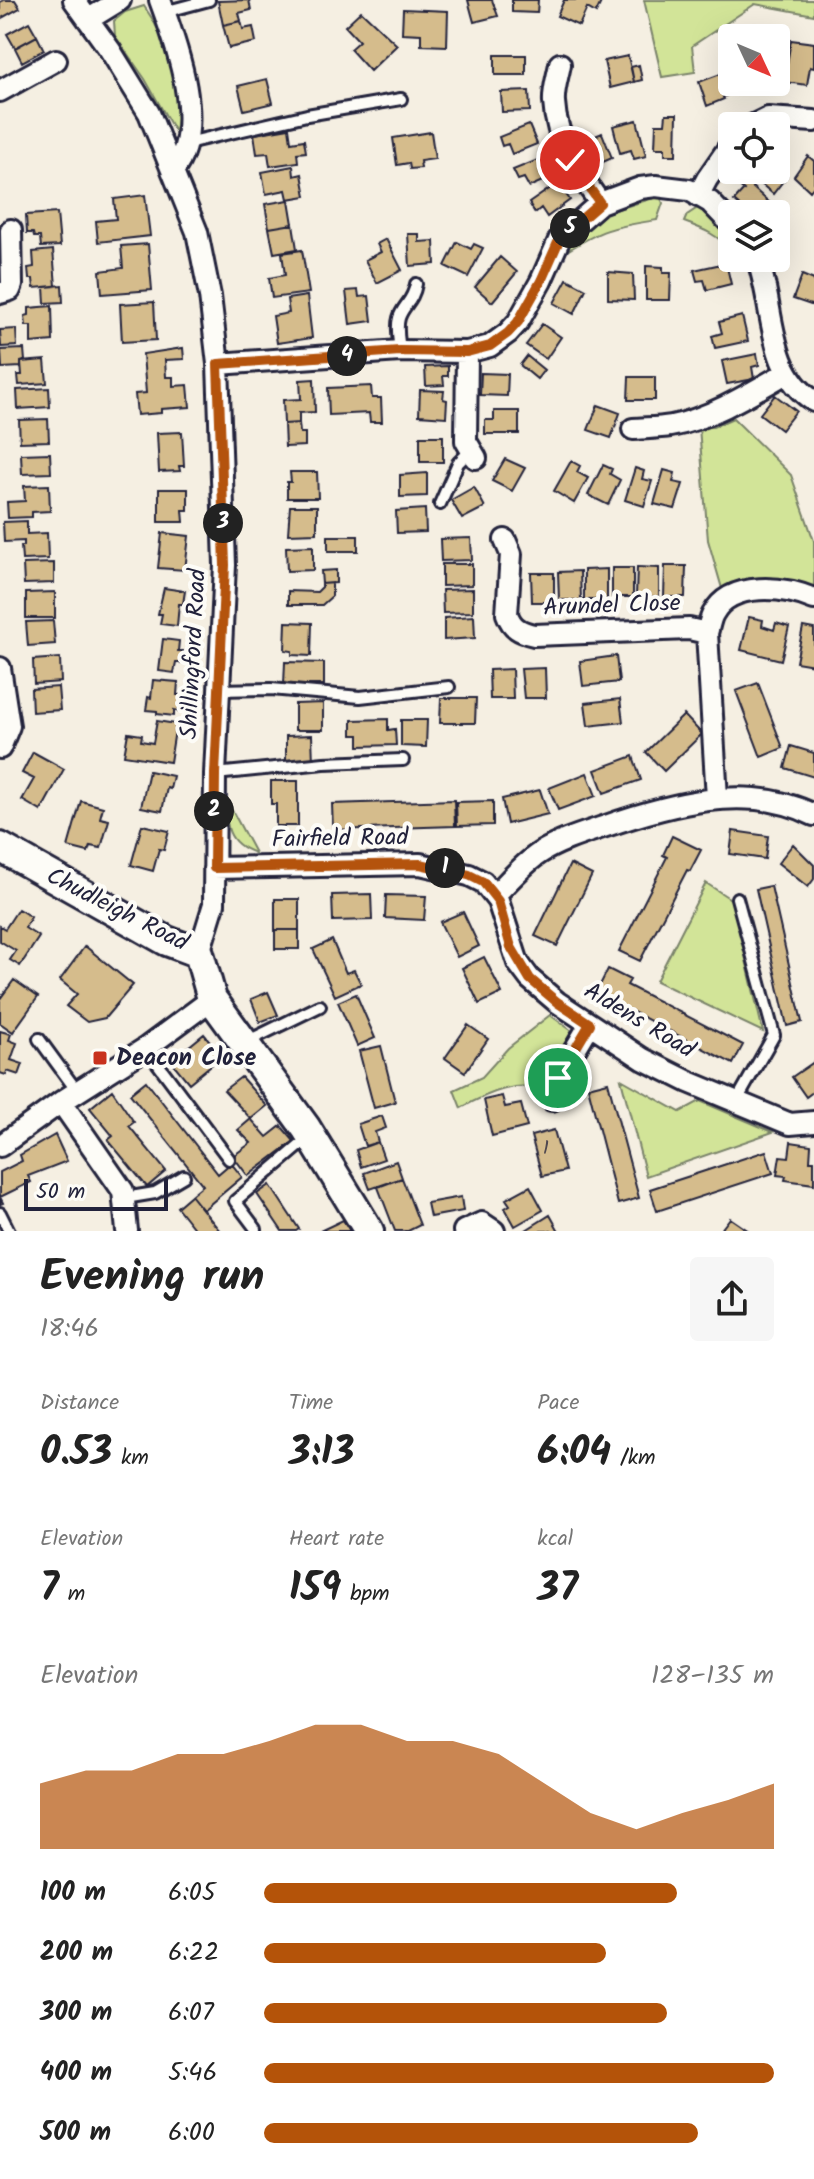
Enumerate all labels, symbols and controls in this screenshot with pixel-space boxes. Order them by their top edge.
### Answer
north arrow [718,24,790,96]
map controls [718,24,790,272]
button: locate [718,112,790,184]
pin [536,126,604,194]
icon: check [548,138,592,182]
button: layers [718,200,790,272]
pin: 5 [550,208,590,248]
text: 5 [564,210,576,245]
pin: 4 [327,336,367,376]
text: 4 [341,338,353,373]
pin: 3 [203,503,243,543]
text: 3 [217,505,229,540]
street label: Shillingford Road [170,567,218,740]
street label: Arundel Close [543,584,681,628]
pin: 2 [194,791,234,831]
text: 2 [208,793,220,828]
street label: Fairfield Road [271,818,410,860]
pin: 1 [425,848,465,888]
text: 1 [442,850,448,885]
street label: Chudleigh Road [39,857,196,963]
street label: Aldens Road [576,972,703,1070]
place label: Deacon Close [116,1039,256,1078]
pin [524,1044,592,1112]
marker: Deacon Close [91,1049,109,1067]
icon: arrive [536,1056,580,1100]
house number: 1 [543,1133,549,1165]
scale bar [24,1175,168,1211]
text: 50 m [36,1175,85,1210]
text: Evening run [40,1243,264,1313]
button: share [690,1257,774,1341]
text: 18:46 [40,1308,99,1350]
text: Distance [40,1386,119,1421]
text: Time [289,1386,333,1421]
text: Pace [537,1386,579,1421]
text: 0.53 [40,1421,112,1485]
text: 3:13 [289,1421,354,1485]
text: 6:04 [537,1421,611,1485]
text: km [112,1441,149,1476]
text: /km [611,1441,656,1476]
text: Elevation [40,1522,123,1557]
text: Heart rate [289,1522,384,1557]
text: kcal [537,1522,573,1557]
text: 7 [40,1557,59,1621]
text: 159 [289,1557,341,1621]
text: 37 [537,1557,578,1621]
text: m [59,1577,85,1612]
text: bpm [341,1577,390,1612]
text: Elevation [40,1655,138,1697]
text: 128–135 m [651,1655,774,1697]
text: 100 m [40,1872,106,1914]
text: 6:05 [168,1872,216,1914]
text: 200 m [40,1932,113,1974]
text: 6:22 [168,1932,219,1974]
text: 300 m [40,1992,112,2034]
text: 6:07 [168,1992,214,2034]
text: 400 m [40,2052,112,2094]
text: 5:46 [168,2052,217,2094]
text: 500 m [40,2112,111,2154]
text: 6:00 [168,2112,215,2154]

